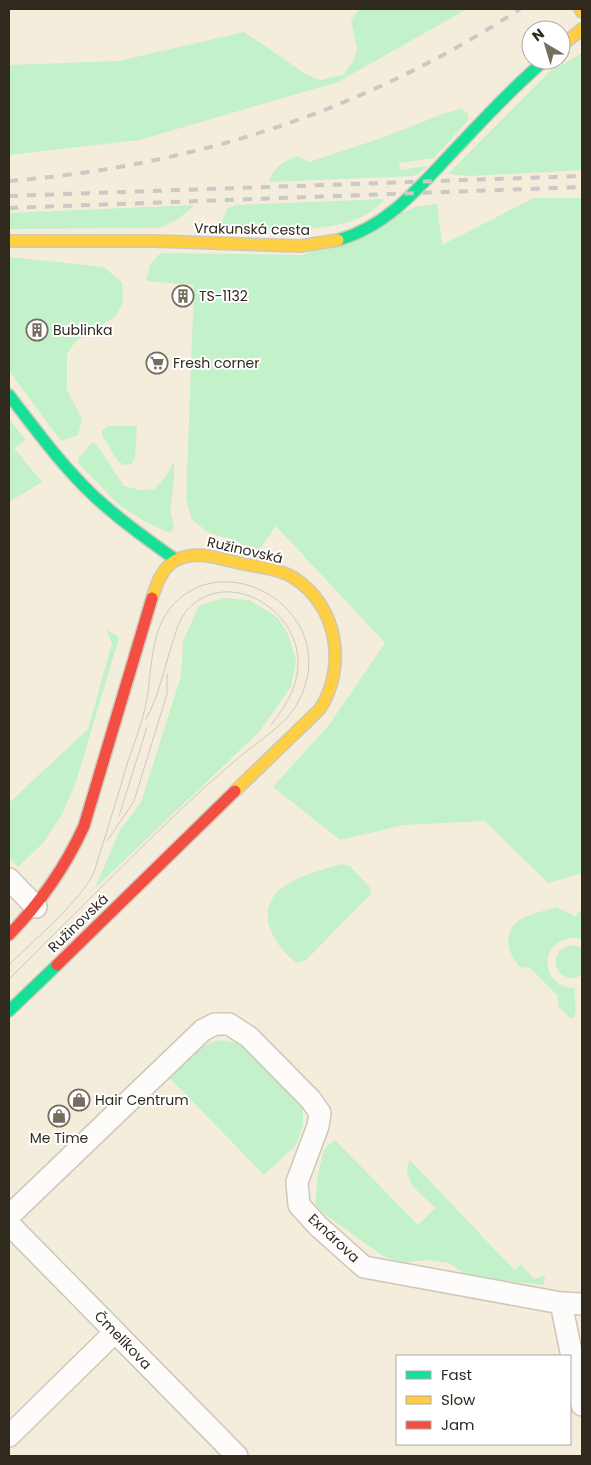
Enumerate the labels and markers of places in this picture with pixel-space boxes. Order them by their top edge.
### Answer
building icon: TS-1132 [171,284,195,308]
place label: TS-1132 [199,286,248,306]
building icon: Bublinka [25,318,49,342]
place label: Bublinka [53,320,113,340]
supermarket icon: Fresh corner [145,351,169,375]
place label: Fresh corner [173,353,260,373]
shop icon: Hair Centrum [67,1088,91,1112]
place label: Hair Centrum [95,1090,189,1110]
shop icon: Me Time [47,1104,71,1128]
place label: Me Time [30,1128,89,1148]

